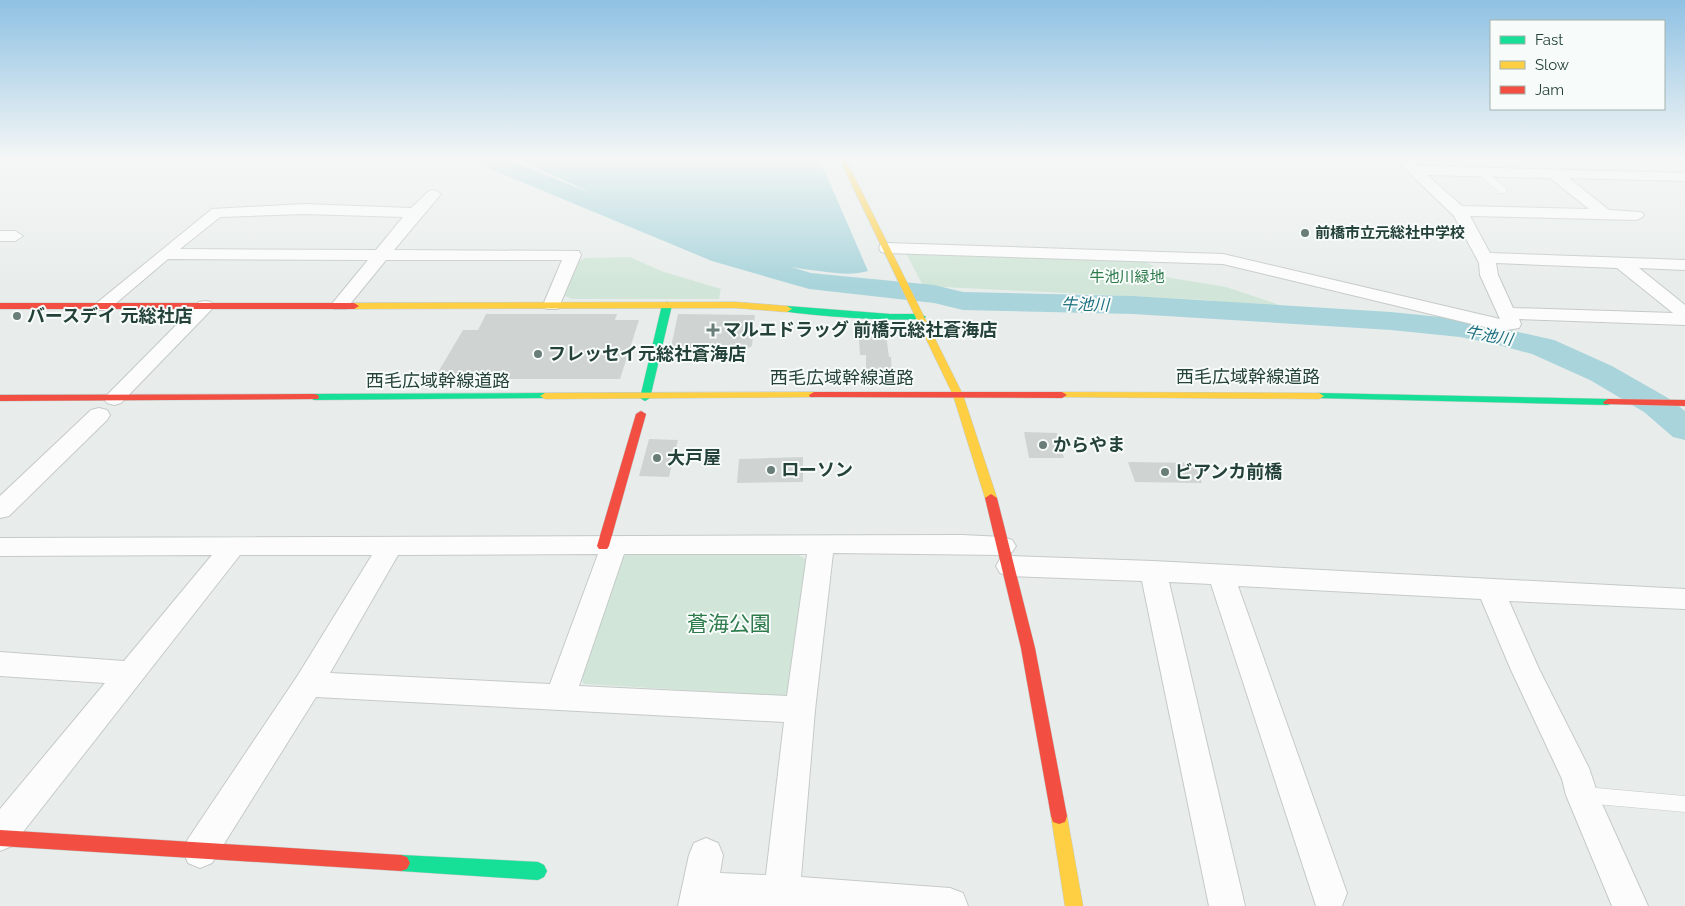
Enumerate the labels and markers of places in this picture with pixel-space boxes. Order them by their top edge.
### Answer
place label: 前橋市立元総社中学校 [1315,224,1465,242]
marker: 前橋市立元総社中学校 [1299,227,1311,239]
place label: バースデイ 元総社店 [27,305,192,326]
marker: バースデイ 元総社店 [11,310,23,322]
place label: マルエドラッグ 前橋元総社蒼海店 [723,319,997,340]
marker: マルエドラッグ 前橋元総社蒼海店 [707,324,719,336]
place label: フレッセイ元総社蒼海店 [548,343,746,364]
marker: フレッセイ元総社蒼海店 [532,348,544,360]
place label: からやま [1053,434,1125,455]
marker: からやま [1037,439,1049,451]
place label: 大戸屋 [667,447,721,468]
marker: 大戸屋 [651,452,663,464]
place label: ローソン [781,459,853,480]
place label: ビアンカ前橋 [1175,461,1282,482]
marker: ローソン [765,464,777,476]
marker: ビアンカ前橋 [1159,466,1171,478]

